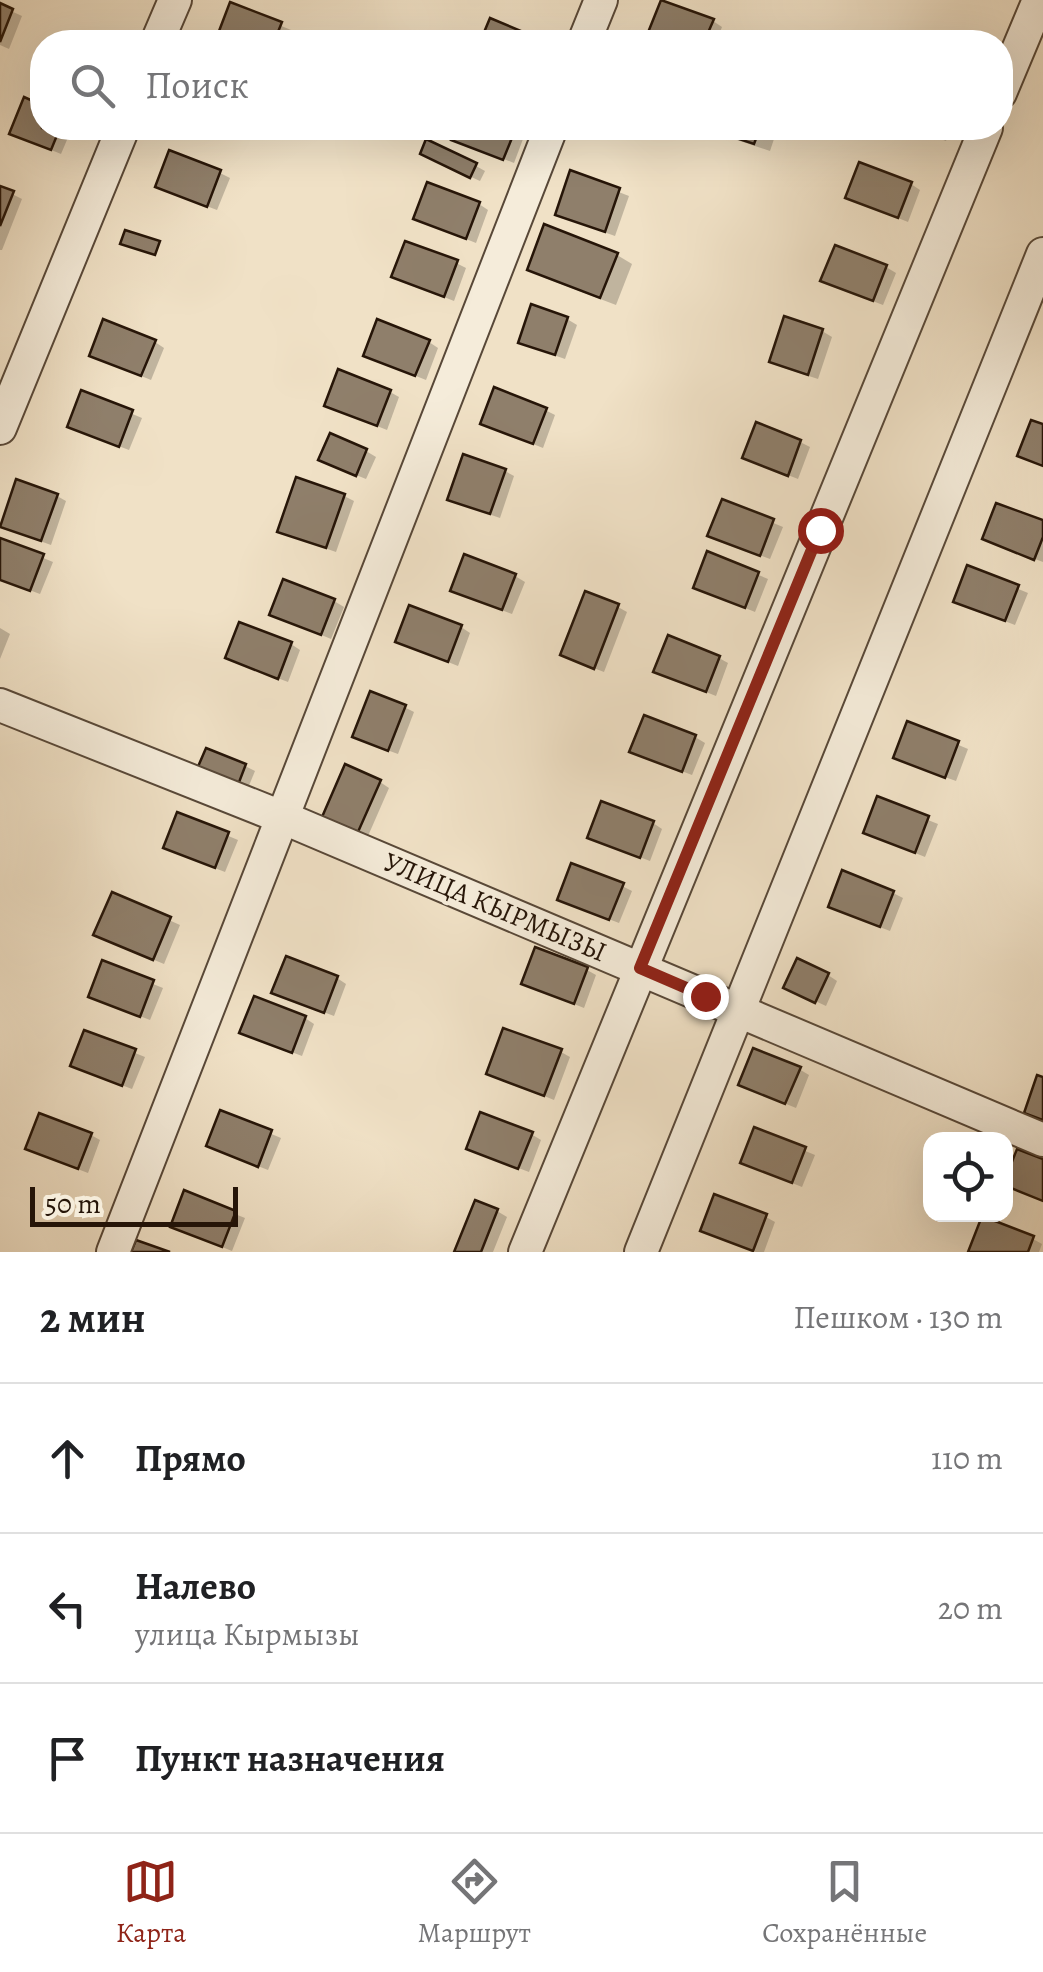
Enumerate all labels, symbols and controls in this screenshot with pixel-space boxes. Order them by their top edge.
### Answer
search box [30,30,1013,140]
icon: search [65,58,120,113]
text: Поиск [145,59,249,111]
route start [798,508,844,554]
street label: УЛИЦА КЫРМЫЗЫ [378,843,612,971]
route end [683,974,729,1020]
map controls [923,1132,1013,1222]
button: locate [923,1132,1013,1222]
scale bar [30,1182,238,1226]
text: 50 m [45,1185,101,1223]
text: 2 мин [40,1289,146,1346]
text: Пешком · 130 m [793,1295,1003,1339]
icon: ahead [40,1431,95,1486]
text: Прямо [135,1432,246,1484]
text: 110 m [931,1436,1003,1480]
text: Налево [135,1560,256,1612]
icon: left [40,1581,95,1636]
text: 20 m [938,1586,1003,1630]
text: улица Кырмызы [135,1612,359,1656]
icon: arrive [40,1731,95,1786]
text: Пункт назначения [135,1732,445,1784]
tab: Карта [116,1854,186,1952]
tab: Маршрут [418,1854,531,1952]
tab: Сохранённые [762,1854,927,1952]

